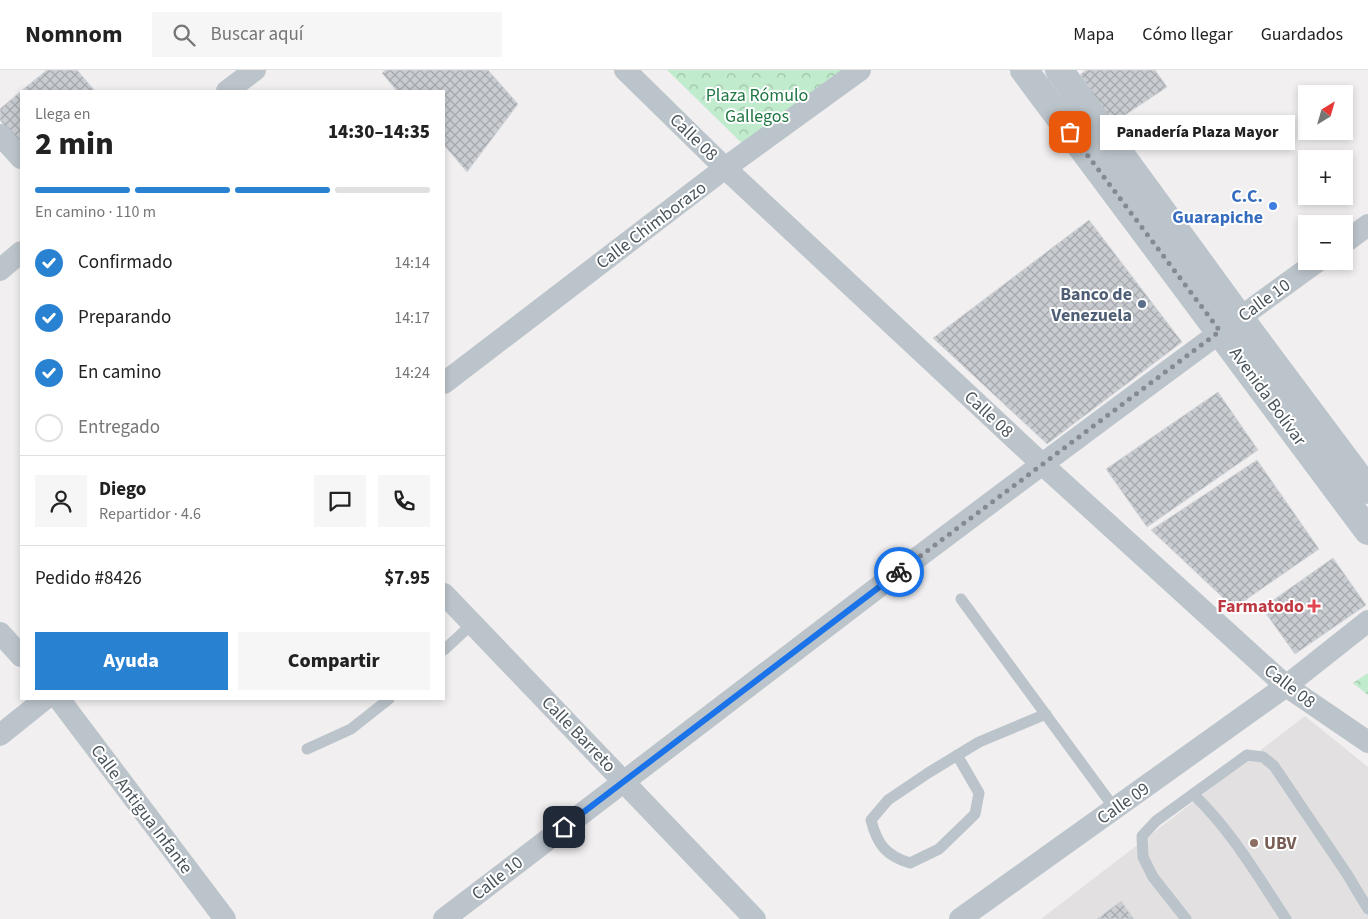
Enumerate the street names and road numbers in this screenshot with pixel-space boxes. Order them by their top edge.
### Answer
street label: Calle 08 [664,108,724,167]
street label: Calle Chimborazo [591,176,712,275]
street label: Calle 10 [1233,273,1296,328]
street label: Avenida Bolívar [1223,342,1312,451]
street label: Calle 08 [959,385,1019,444]
street label: Calle 08 [1259,658,1321,714]
street label: Calle Barreto [536,691,621,778]
street label: Calle Antigua Infante [85,740,199,879]
street label: Calle 09 [1092,776,1155,831]
street label: Calle 10 [466,850,528,906]

